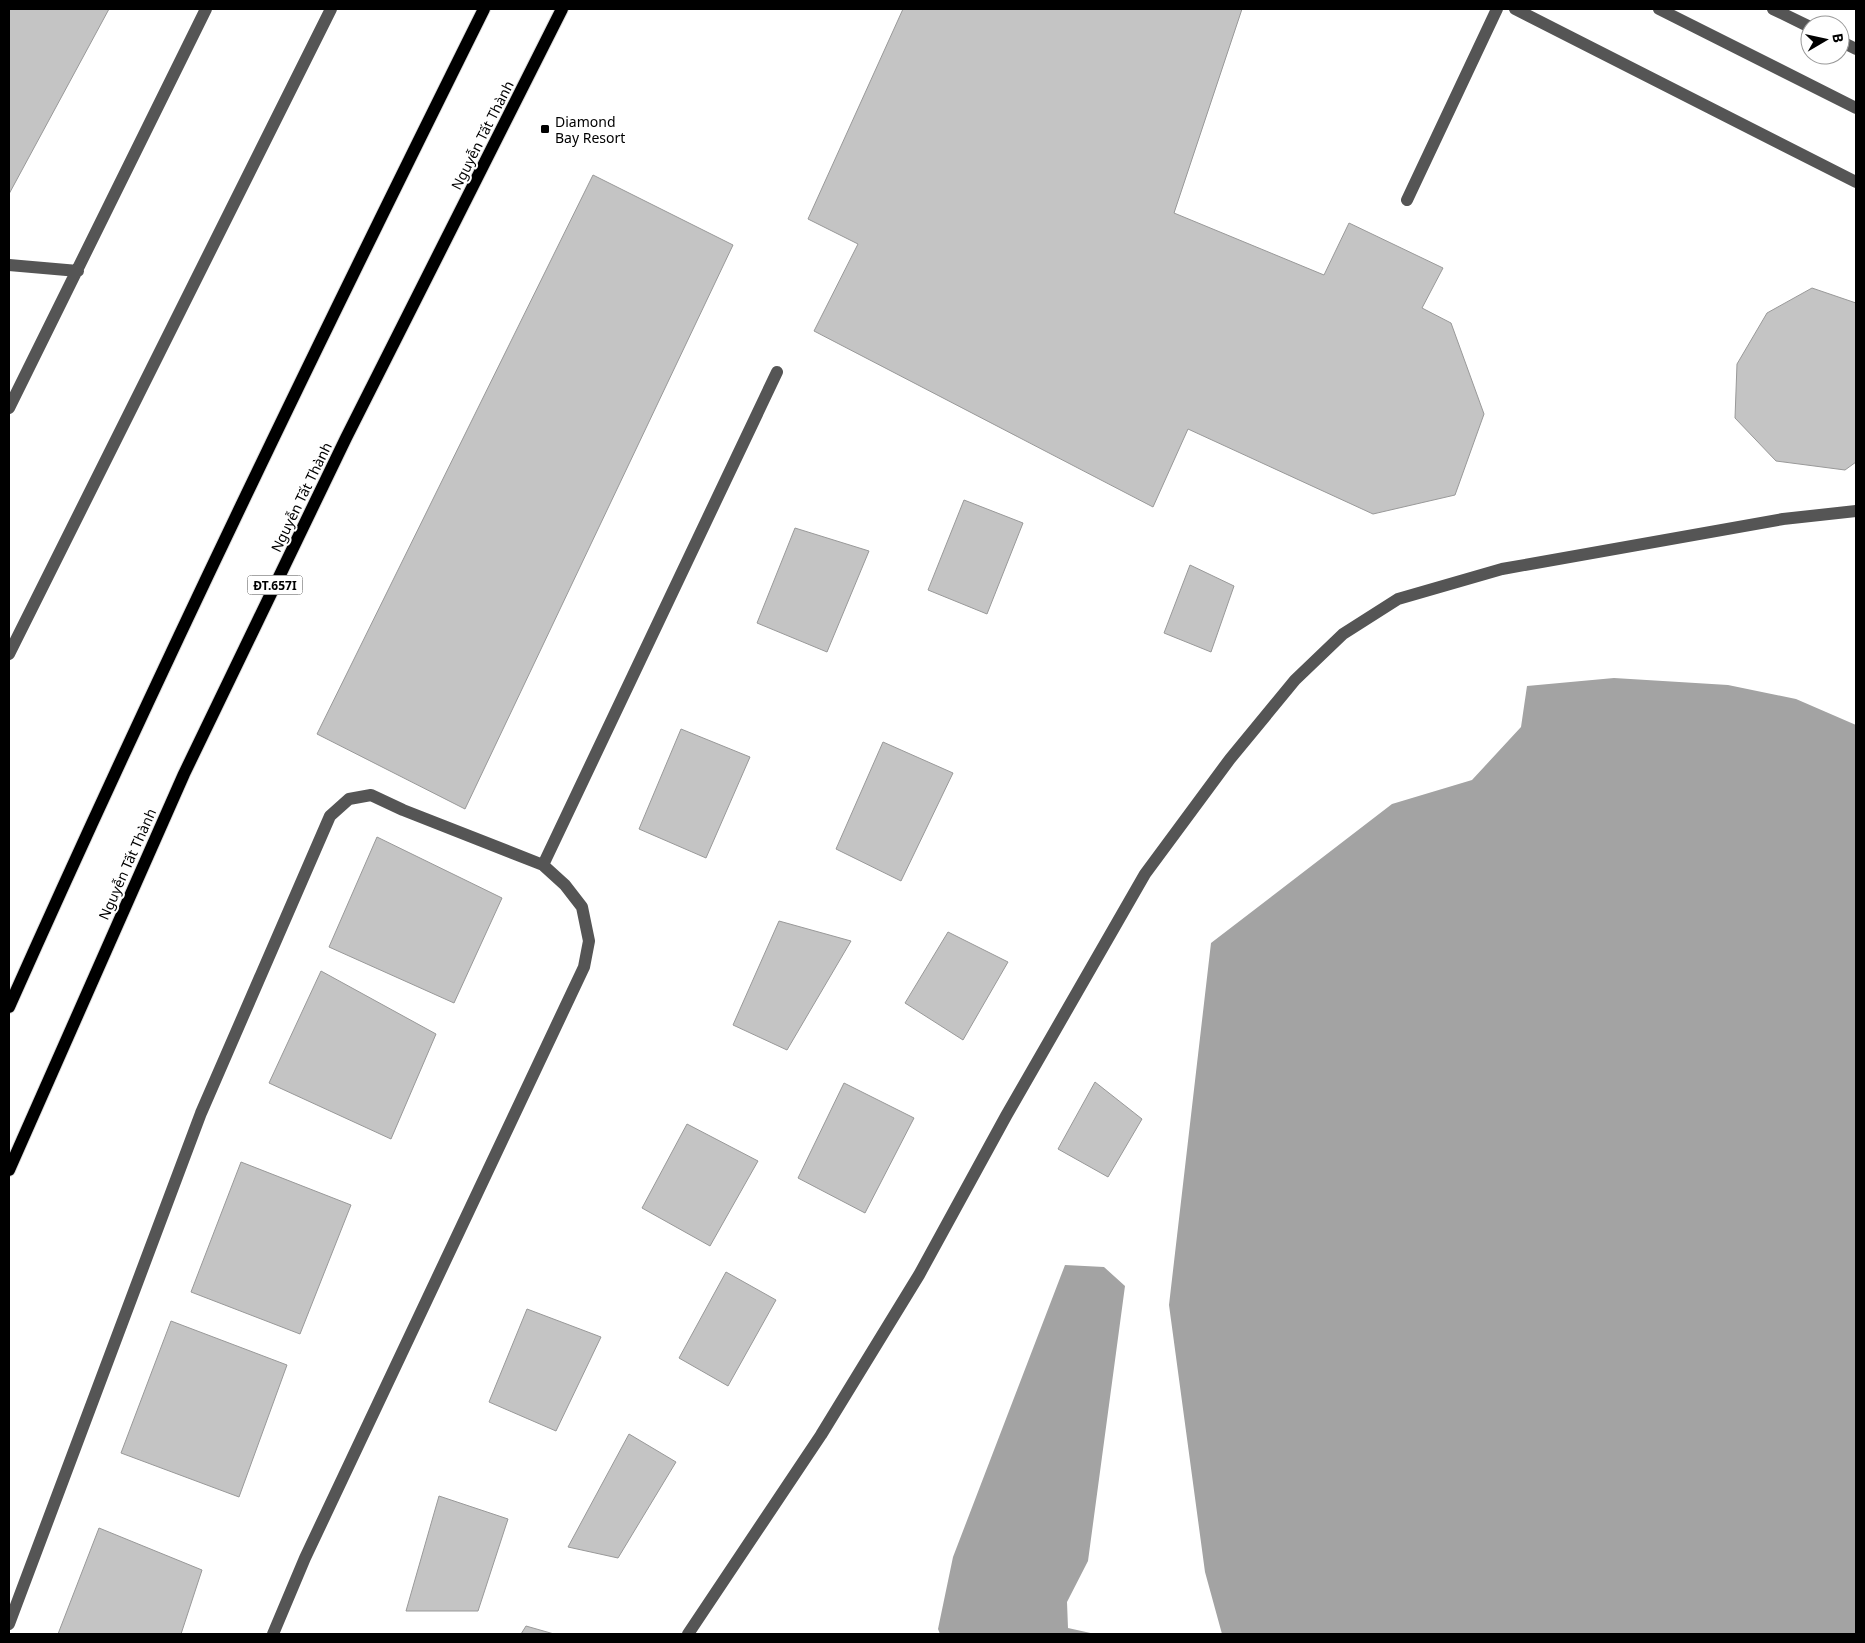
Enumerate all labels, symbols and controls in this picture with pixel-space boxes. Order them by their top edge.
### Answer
north arrow [1800,15,1850,65]
text: B [1828,32,1848,44]
street label: Nguyễn Tất Thành [446,77,518,193]
place label: Diamond Bay Resort [555,112,625,147]
marker: Diamond Bay Resort [539,123,551,135]
street label: Nguyễn Tất Thành [266,439,336,555]
road number: ĐT.657I [248,576,302,594]
street label: Nguyễn Tất Thành [94,805,160,923]

